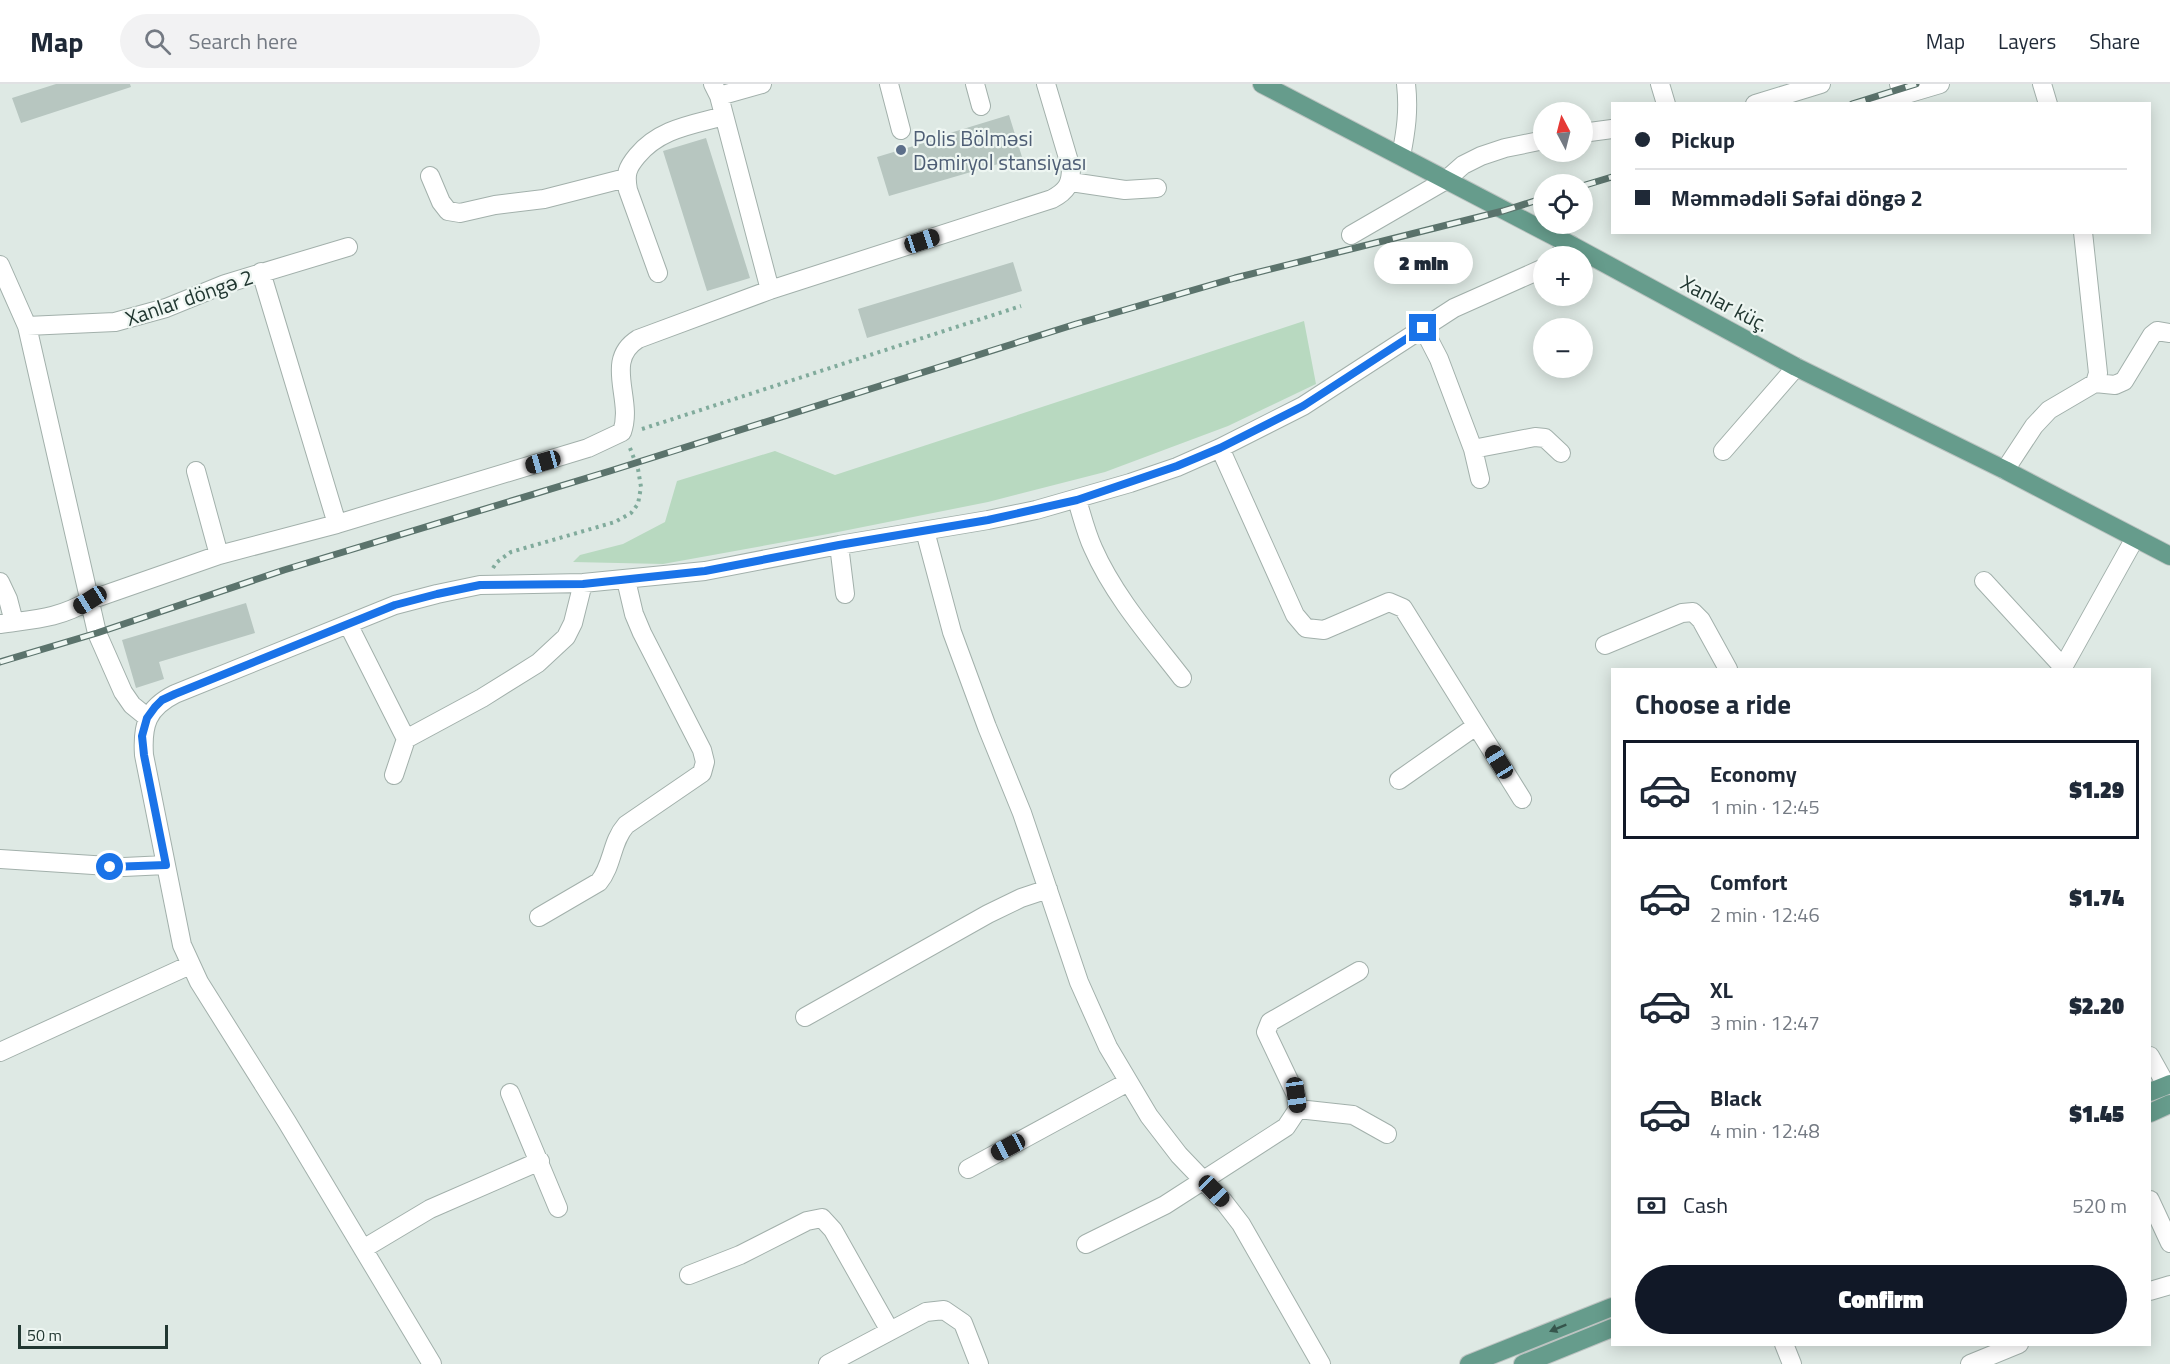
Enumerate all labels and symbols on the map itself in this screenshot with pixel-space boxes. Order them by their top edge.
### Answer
north arrow [1533,102,1593,162]
place label: Polis Bölməsi Dəmiryol stansiyası [913,122,1086,178]
marker: Polis Bölməsi Dəmiryol stansiyası [894,143,908,157]
car [902,227,942,255]
callout: 2 min [1374,241,1472,283]
street label: Xanlar döngə 2 [121,260,257,334]
street label: Xanlar küç. [1675,266,1775,340]
route end [1409,314,1436,341]
car [523,448,563,476]
car [70,583,110,617]
car [1482,742,1516,782]
route start [96,853,123,880]
car [1285,1076,1307,1114]
car [988,1131,1028,1163]
car [1195,1172,1233,1210]
scale bar [18,1322,168,1350]
one-way arrow [1549,1324,1567,1333]

